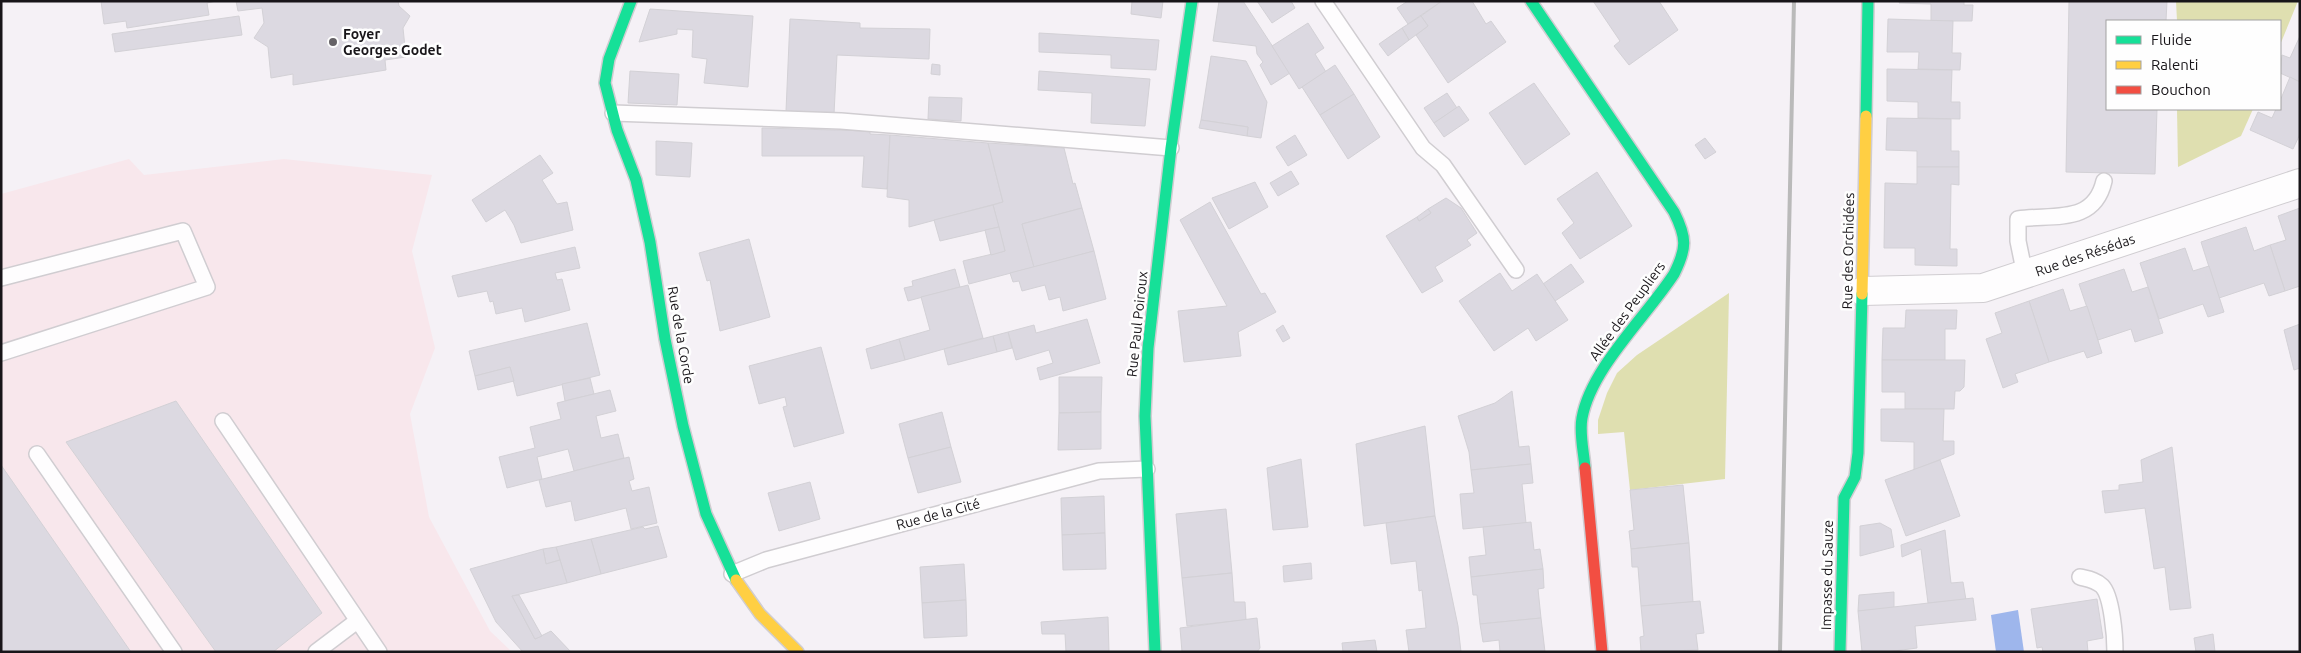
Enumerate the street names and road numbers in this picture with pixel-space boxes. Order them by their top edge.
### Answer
street label: Rue des Orchidées [1839,193,1857,309]
street label: Rue des Résédas [2033,230,2137,280]
street label: Allée des Peupliers [1586,258,1668,364]
street label: Rue Paul Poiroux [1123,270,1151,378]
street label: Rue de la Corde [665,285,697,385]
street label: Rue de la Cité [894,495,982,533]
street label: Impasse du Sauze [1818,520,1836,630]

